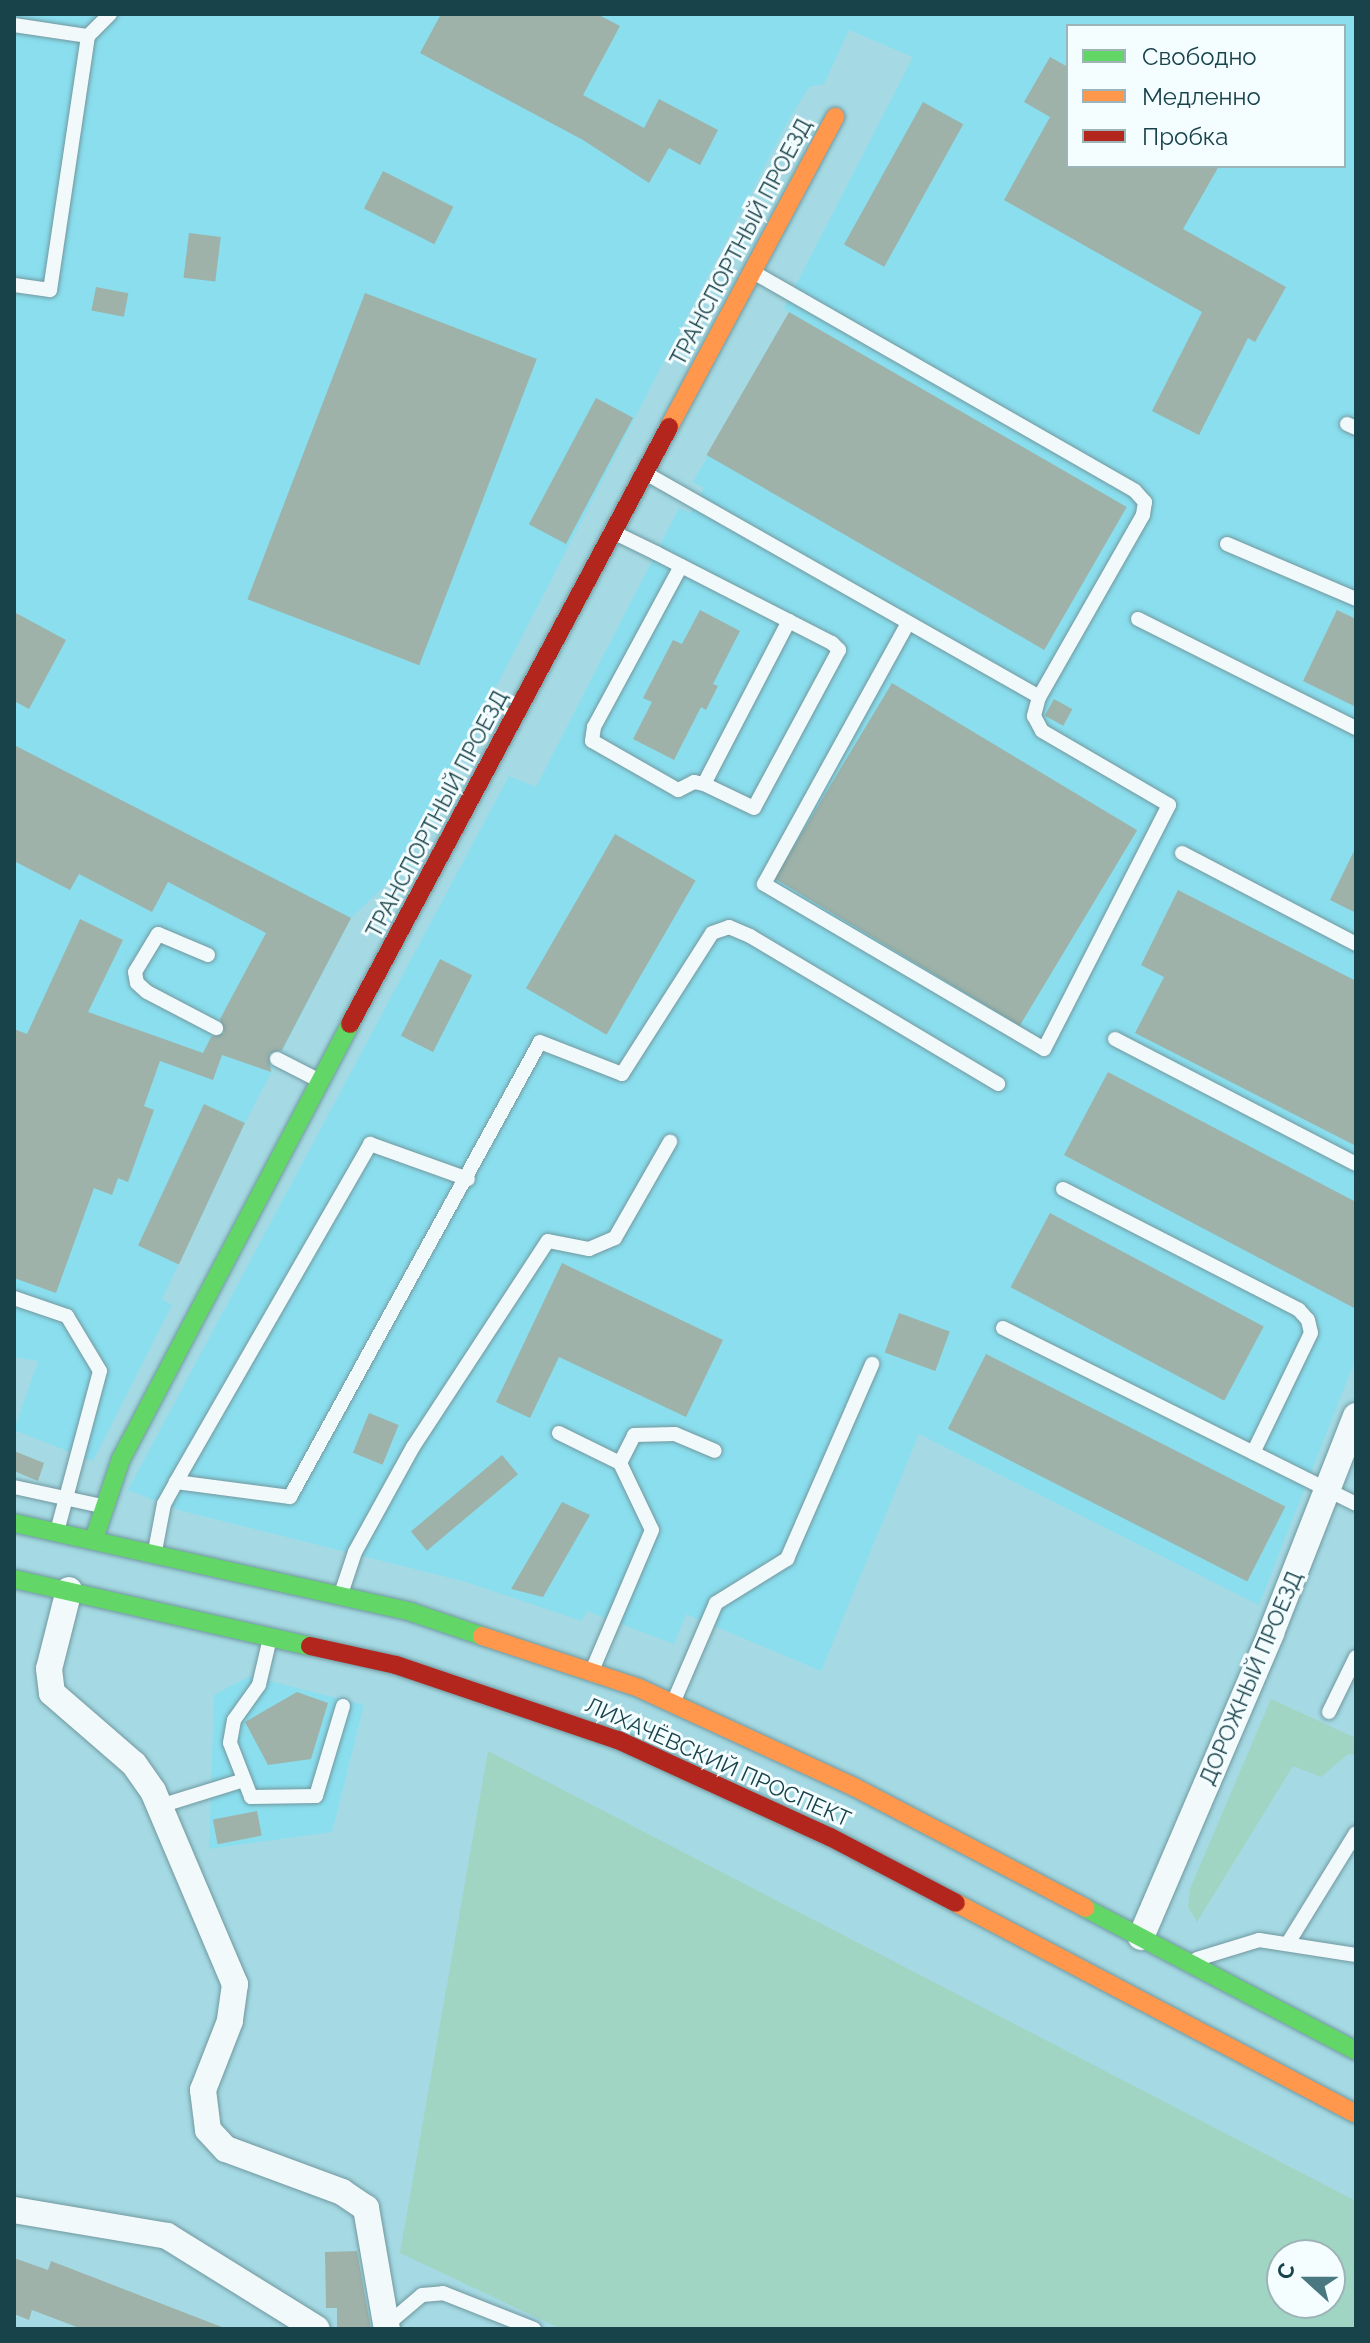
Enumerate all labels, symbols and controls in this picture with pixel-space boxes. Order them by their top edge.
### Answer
legend [1066,24,1346,168]
text: Свободно [1142,42,1257,71]
text: Медленно [1142,82,1261,111]
street label: ТРАНСПОРТНЫЙ ПРОЕЗД [664,114,818,370]
text: Пробка [1142,122,1228,151]
street label: ТРАНСПОРТНЫЙ ПРОЕЗД [360,686,514,942]
street label: ДОРОЖНЫЙ ПРОЕЗД [1194,1567,1308,1789]
street label: ЛИХАЧЁВСКИЙ ПРОСПЕКТ [581,1691,855,1833]
north arrow [1266,2239,1346,2319]
text: С [1271,2259,1300,2283]

